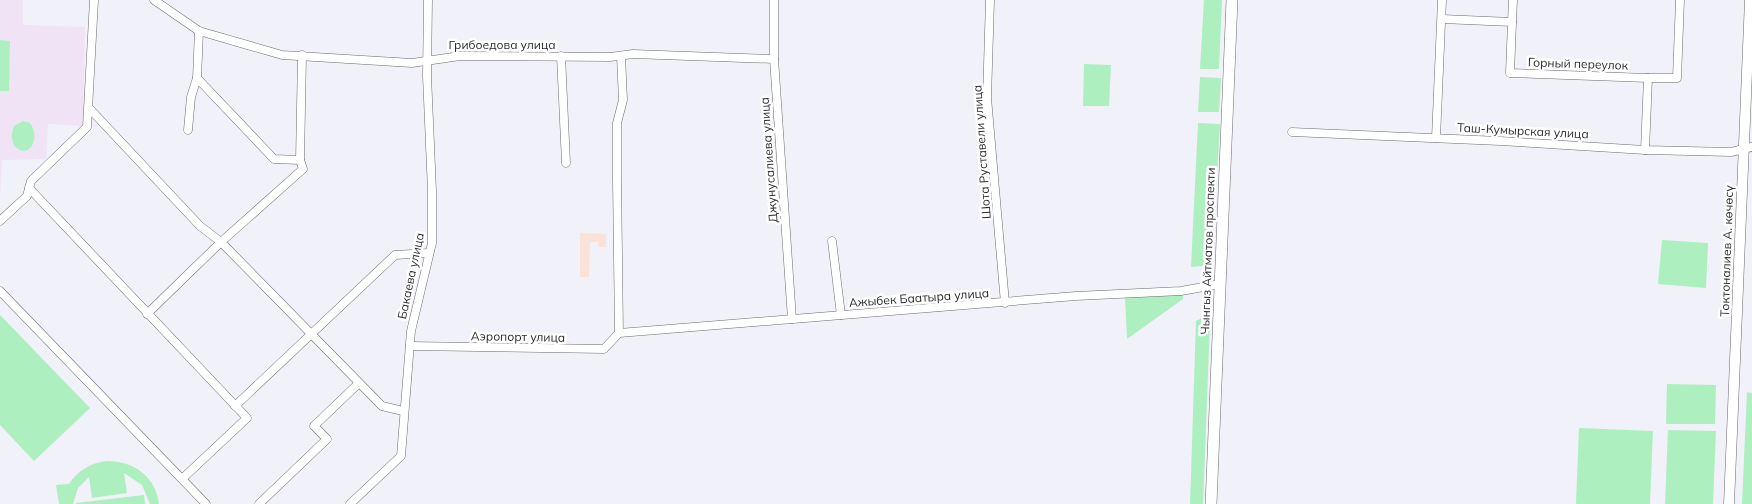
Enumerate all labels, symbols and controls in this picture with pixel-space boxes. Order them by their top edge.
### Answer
street label: Грибоедова улица [448,37,556,52]
street label: Горный переулок [1528,54,1629,73]
street label: Шота Руставели улица [969,84,994,220]
street label: Джунусалиева улица [757,97,780,223]
street label: Таш-Кумырская улица [1457,120,1589,141]
street label: Чынгыз Айтматов проспекти [1197,167,1218,335]
street label: Токтоналиев А. көчөсү [1717,184,1736,317]
street label: Бакаева улица [394,231,427,320]
street label: Ажыбек Баатыра улица [848,285,990,310]
street label: Аэропорт улица [471,328,565,345]

